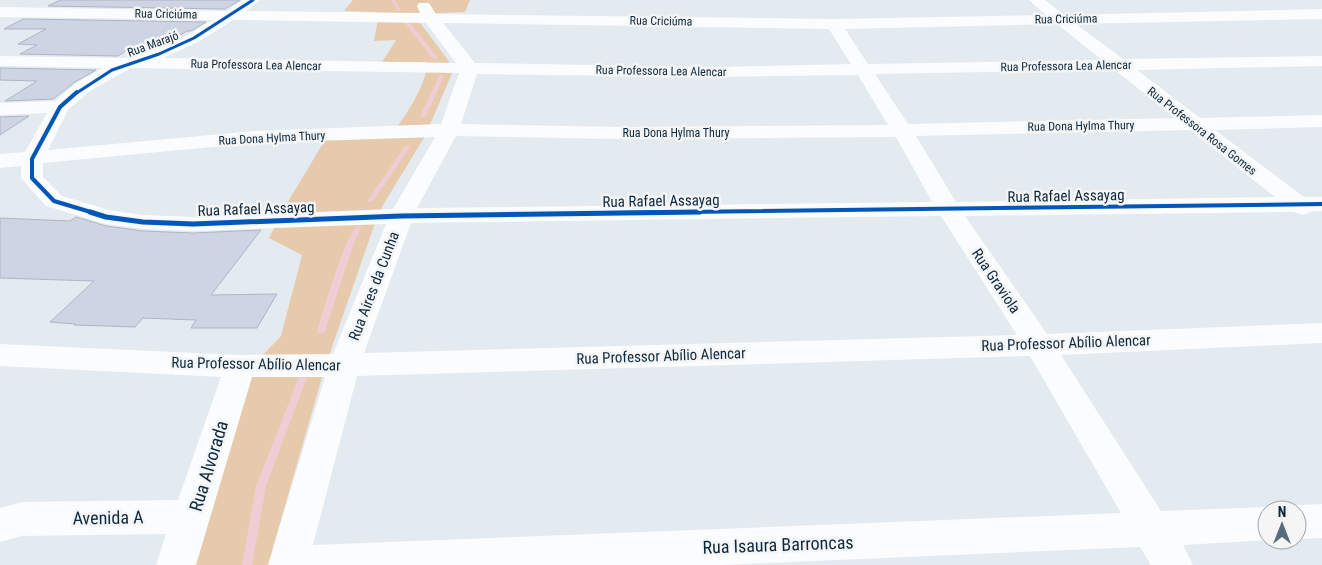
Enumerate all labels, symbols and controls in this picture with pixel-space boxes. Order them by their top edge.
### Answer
street label: Rua Criciúma [134,6,198,22]
street label: Rua Criciúma [1034,11,1098,27]
street label: Rua Criciúma [629,13,693,29]
street label: Rua Marajó [126,28,180,60]
street label: Rua Professora Lea Alencar [190,57,322,73]
street label: Rua Professora Lea Alencar [1000,58,1132,74]
street label: Rua Professora Lea Alencar [595,63,727,79]
street label: Rua Professora Rosa Gomes [1145,84,1259,178]
street label: Rua Dona Hylma Thury [1027,118,1135,134]
street label: Rua Dona Hylma Thury [623,126,729,140]
street label: Rua Dona Hylma Thury [218,128,326,148]
street label: Rua Rafael Assayag [1007,186,1125,206]
street label: Rua Rafael Assayag [602,191,720,211]
street label: Rua Rafael Assayag [197,198,315,220]
street label: Rua Aires da Cunha [345,229,403,343]
street label: Rua Graviola [968,245,1024,317]
street label: Rua Professor Abílio Alencar [981,331,1151,355]
street label: Rua Professor Abílio Alencar [576,344,746,368]
street label: Rua Professor Abílio Alencar [171,354,341,374]
street label: Rua Alvorada [185,418,232,514]
north arrow [1257,500,1307,550]
text: N [1278,504,1286,520]
street label: Avenida A [72,506,144,529]
street label: Rua Isaura Barroncas [702,531,854,558]

